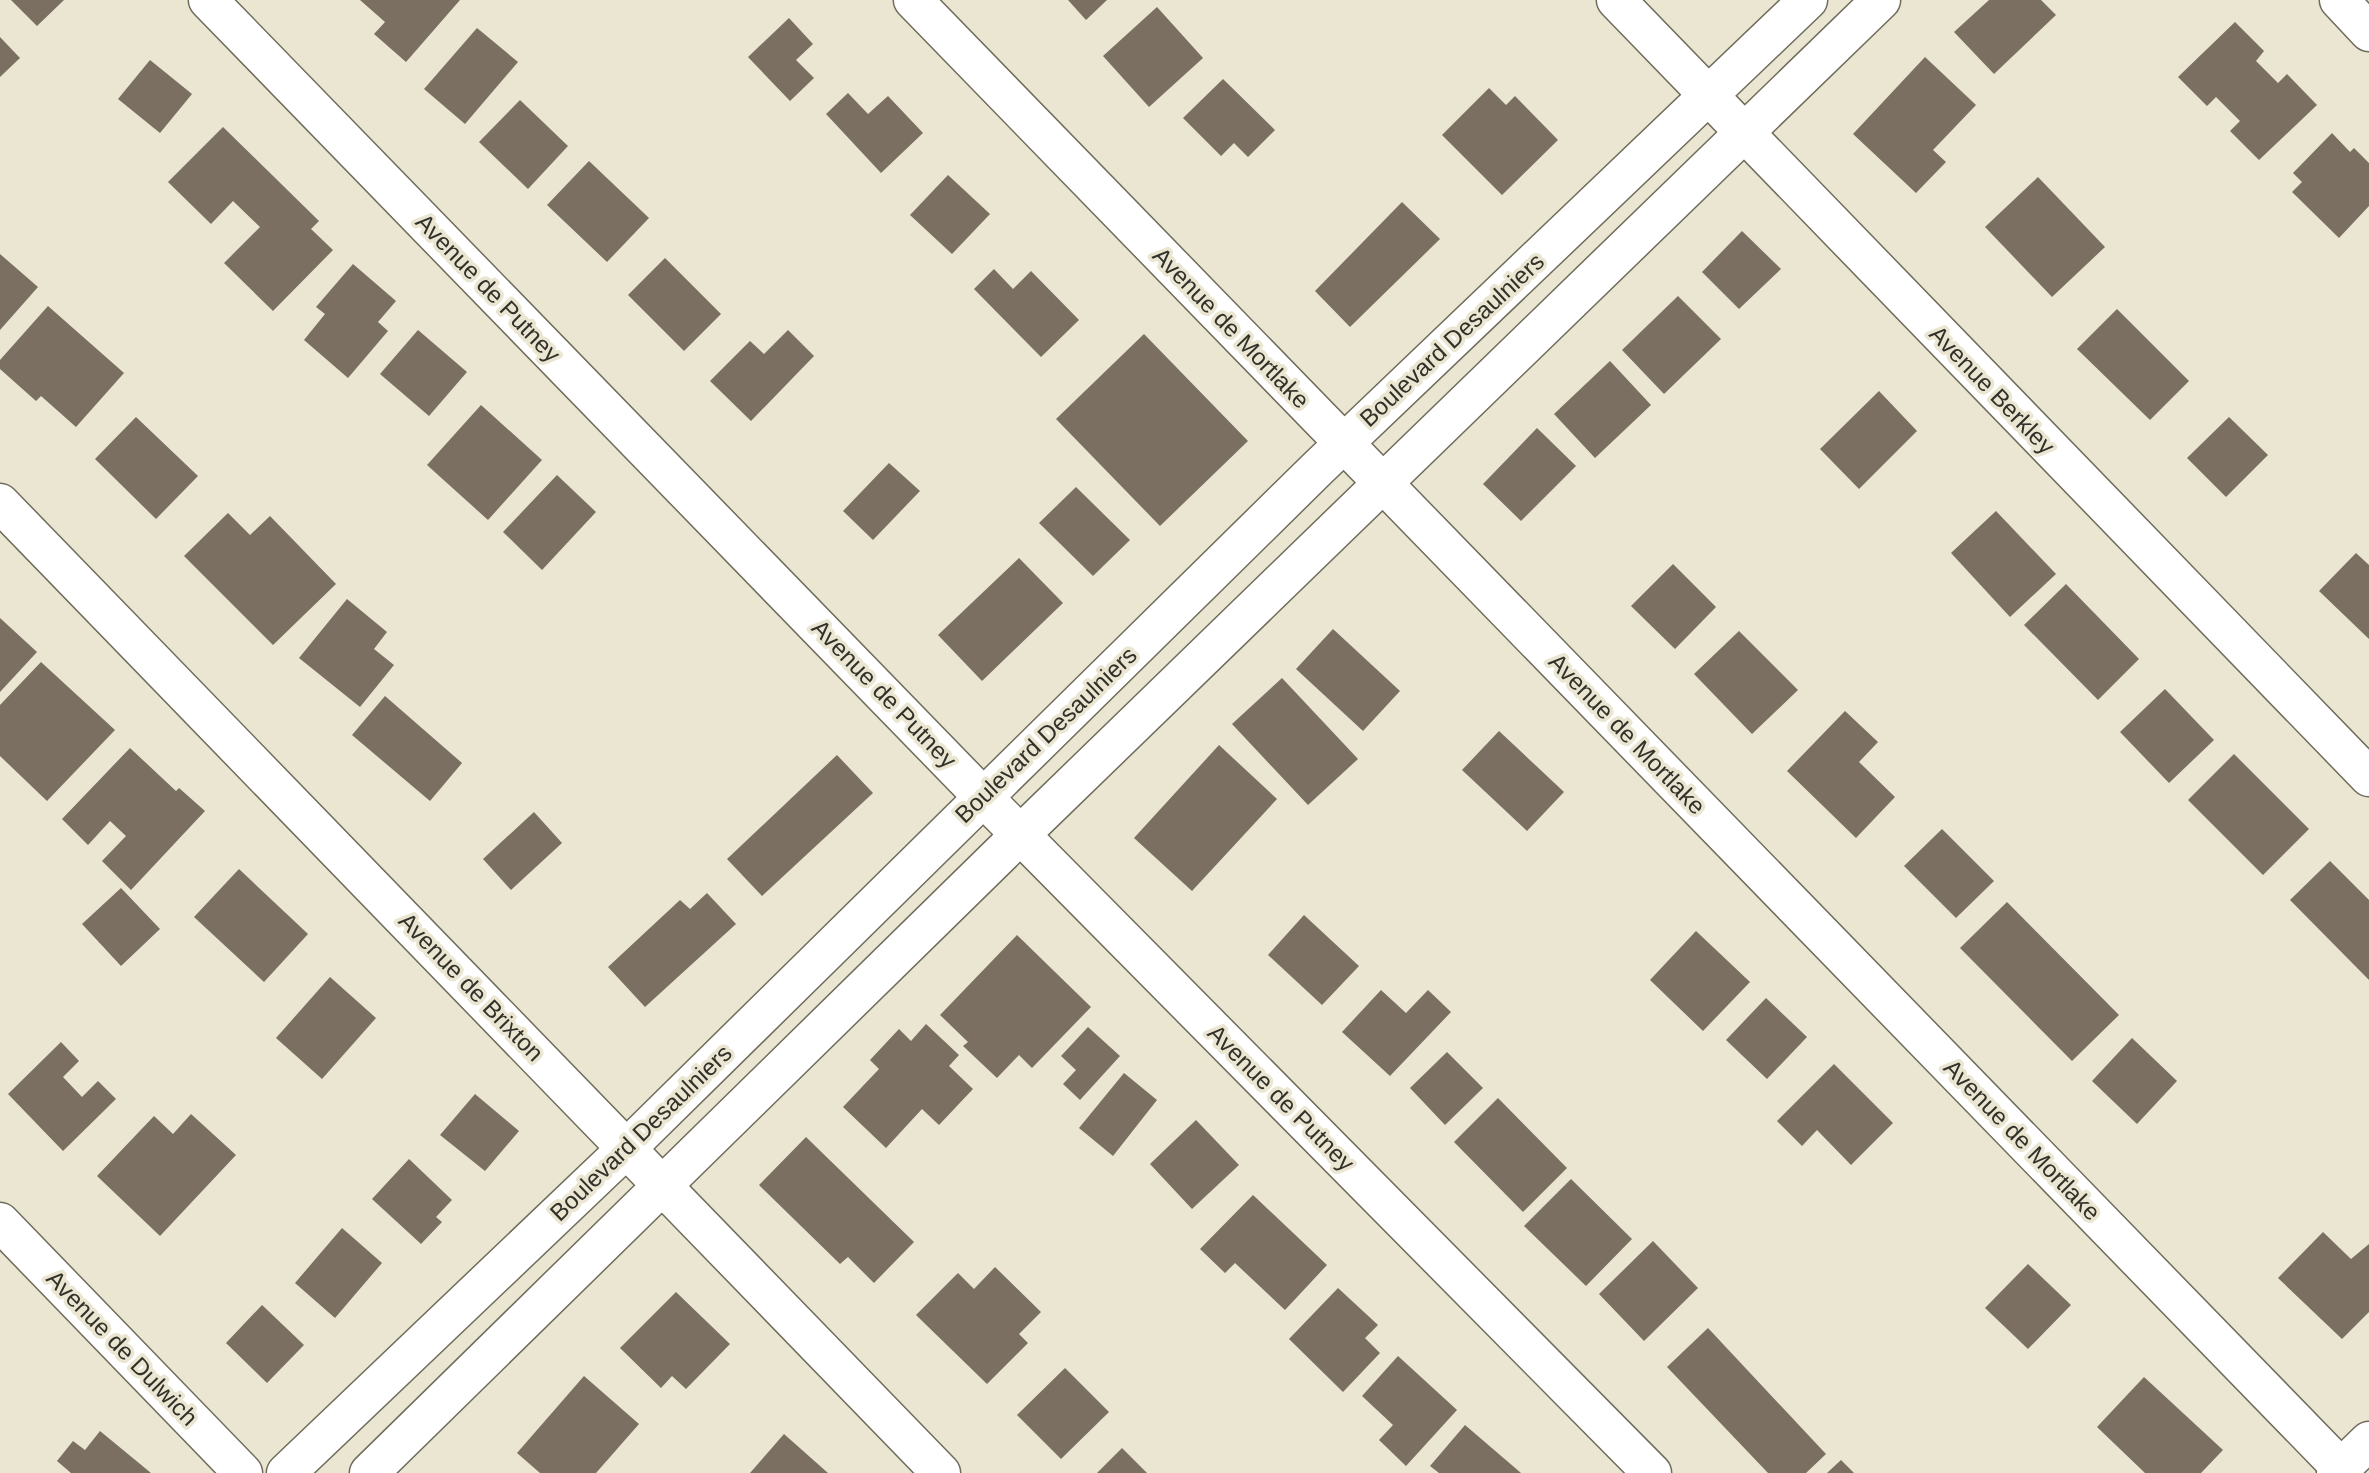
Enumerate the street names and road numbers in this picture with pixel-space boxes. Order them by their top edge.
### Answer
street label: Avenue de Putney [411,208,566,367]
street label: Avenue de Mortlake [1148,242,1315,414]
street label: Boulevard Desaulniers [1354,247,1549,432]
street label: Avenue Berkley [1924,320,2060,459]
street label: Avenue de Putney [807,614,962,773]
street label: Boulevard Desaulniers [949,641,1142,828]
street label: Avenue de Mortlake [1544,648,1711,820]
street label: Avenue de Brixton [394,907,549,1066]
street label: Avenue de Putney [1203,1019,1360,1176]
street label: Boulevard Desaulniers [544,1039,737,1226]
street label: Avenue de Mortlake [1939,1054,2106,1226]
street label: Avenue de Dulwich [41,1265,203,1431]

